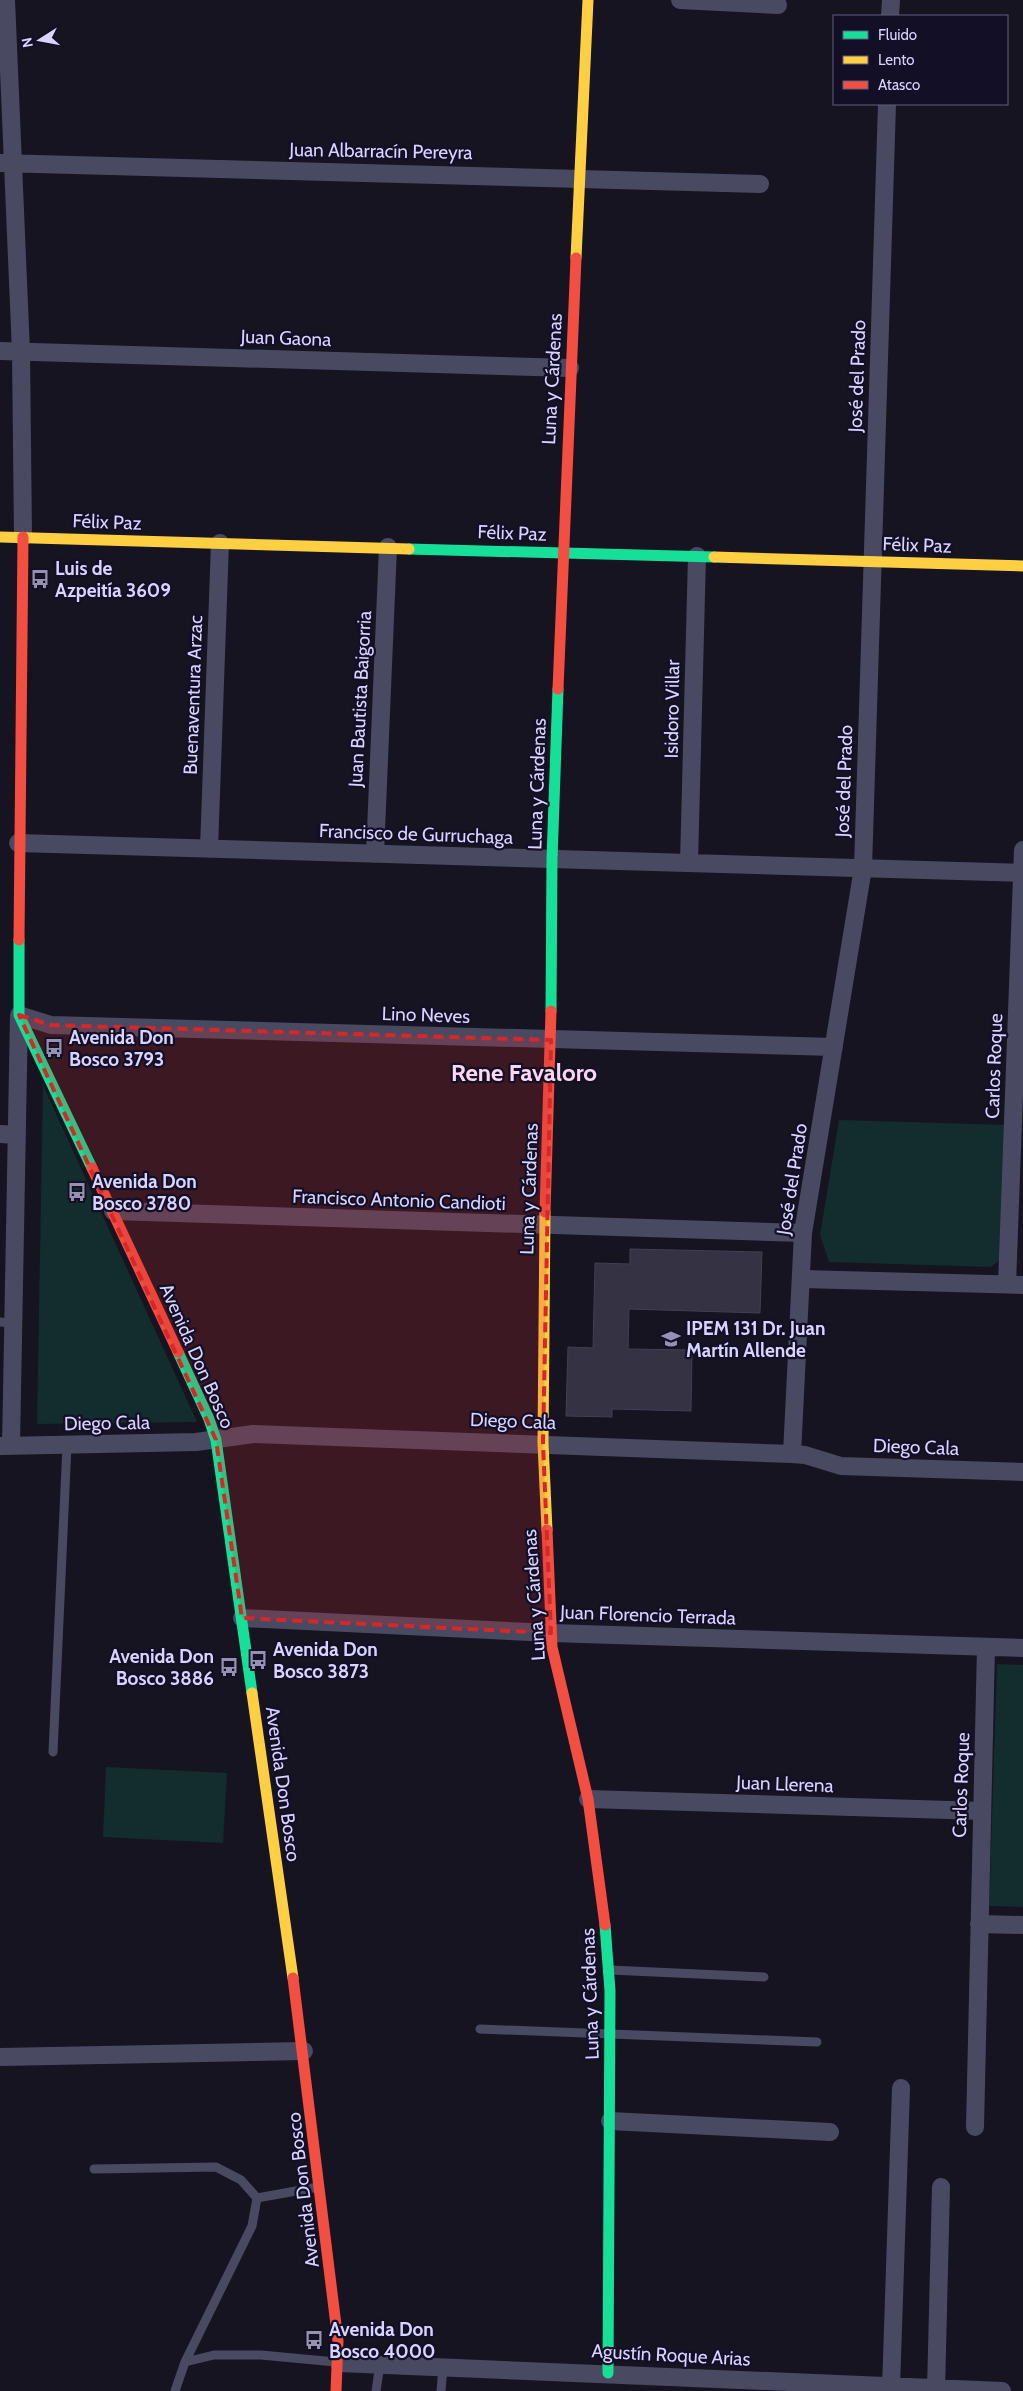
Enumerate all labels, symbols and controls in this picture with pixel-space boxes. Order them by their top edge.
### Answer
north arrow [15,15,65,65]
legend [833,15,1008,105]
text: Fluido [878,26,917,44]
text: N [17,36,37,49]
text: Lento [878,51,915,69]
text: Atasco [878,76,920,94]
street label: Juan Albarracín Pereyra [288,138,473,164]
street label: Luna y Cárdenas [537,313,567,445]
street label: José del Prado [844,319,870,434]
street label: Juan Gaona [239,325,332,351]
street label: Félix Paz [72,509,142,535]
street label: Félix Paz [477,520,547,546]
street label: Félix Paz [882,532,952,558]
place label: Luis de Azpeitía 3609 [55,557,171,602]
bus stop icon: Luis de Azpeitía 3609 [29,568,51,590]
street label: Juan Bautista Baigorria [344,610,376,789]
street label: Buenaventura Arzac [179,614,207,775]
street label: Isidoro Villar [660,660,684,758]
street label: Luna y Cárdenas [523,718,551,850]
street label: José del Prado [831,724,857,839]
street label: Francisco de Gurruchaga [319,819,513,849]
street label: Lino Neves [381,1002,471,1028]
street label: Carlos Roque [981,1013,1007,1119]
place label: Avenida Don Bosco 3793 [69,1026,174,1071]
bus stop icon: Avenida Don Bosco 3793 [43,1037,65,1059]
district label: Rene Favaloro [451,1058,597,1087]
street label: José del Prado [772,1122,812,1237]
street label: Luna y Cárdenas [515,1123,543,1255]
place label: Avenida Don Bosco 3780 [92,1170,197,1215]
bus stop icon: Avenida Don Bosco 3780 [66,1181,88,1203]
street label: Francisco Antonio Candioti [292,1185,506,1215]
street label: Avenida Don Bosco [155,1280,239,1432]
place label: IPEM 131 Dr. Juan Martín Allende [686,1317,825,1362]
school or university icon: IPEM 131 Dr. Juan Martín Allende [660,1328,682,1350]
street label: Diego Cala [470,1408,556,1434]
street label: Diego Cala [64,1411,150,1435]
street label: Diego Cala [873,1434,959,1460]
street label: Luna y Cárdenas [518,1528,550,1661]
street label: Juan Florencio Terrada [559,1600,736,1630]
place label: Avenida Don Bosco 3873 [273,1638,378,1683]
place label: Avenida Don Bosco 3886 [109,1645,214,1690]
bus stop icon: Avenida Don Bosco 3873 [247,1649,269,1671]
bus stop icon: Avenida Don Bosco 3886 [218,1656,240,1678]
street label: Avenida Don Bosco [261,1705,305,1863]
street label: Carlos Roque [948,1732,974,1838]
street label: Juan Llerena [735,1771,834,1797]
street label: Luna y Cárdenas [576,1928,604,2060]
street label: Avenida Don Bosco [282,2111,324,2269]
place label: Avenida Don Bosco 4000 [329,2318,435,2363]
bus stop icon: Avenida Don Bosco 4000 [303,2329,325,2351]
street label: Agustín Roque Arias [591,2339,751,2371]

